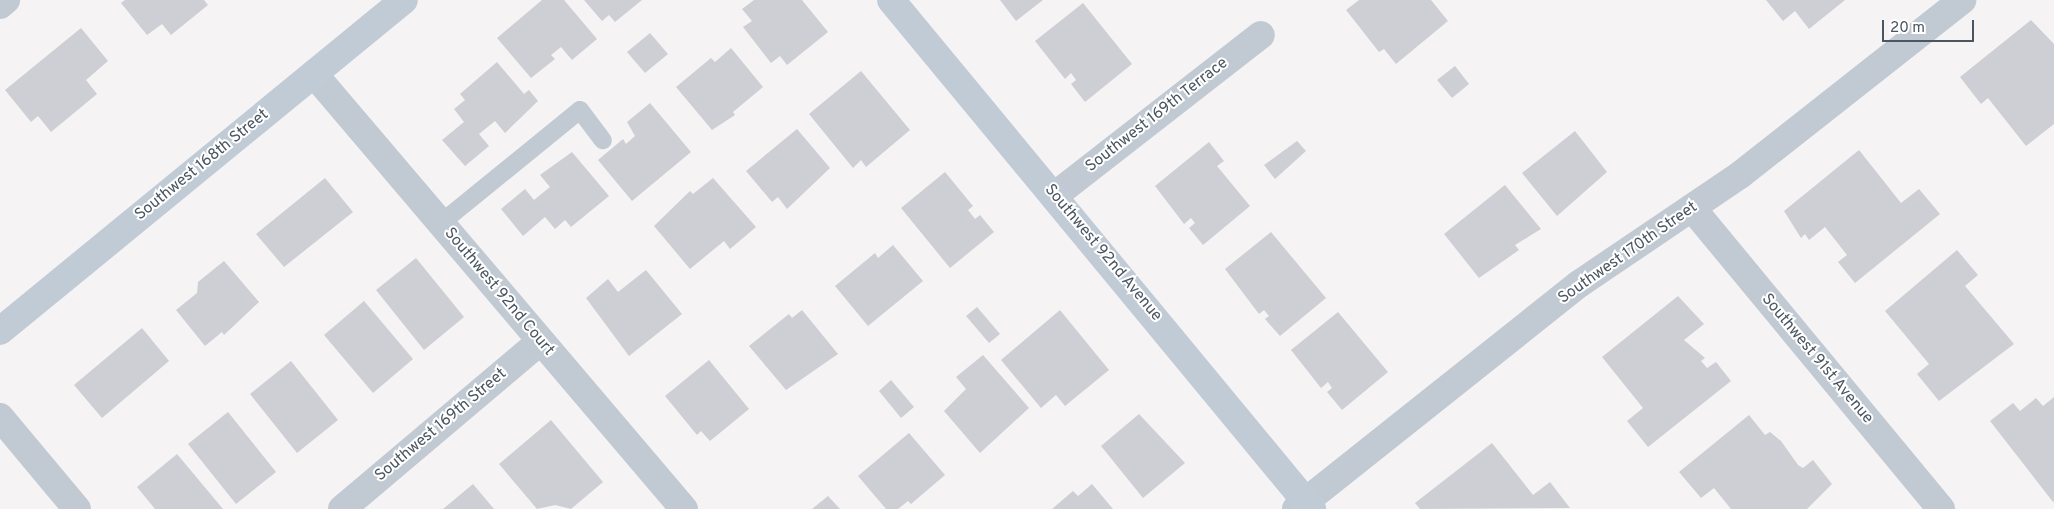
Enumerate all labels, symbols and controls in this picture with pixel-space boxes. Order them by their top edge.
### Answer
scale bar [1884,10,1976,42]
text: 20 m [1890,19,1925,38]
street label: Southwest 169th Terrace [1082,53,1232,177]
street label: Southwest 168th Street [131,105,273,225]
street label: Southwest 92nd Avenue [1040,180,1166,326]
street label: Southwest 170th Street [1555,198,1701,308]
street label: Southwest 92nd Court [440,224,558,360]
street label: Southwest 91st Avenue [1757,290,1877,428]
street label: Southwest 169th Street [371,364,511,486]

